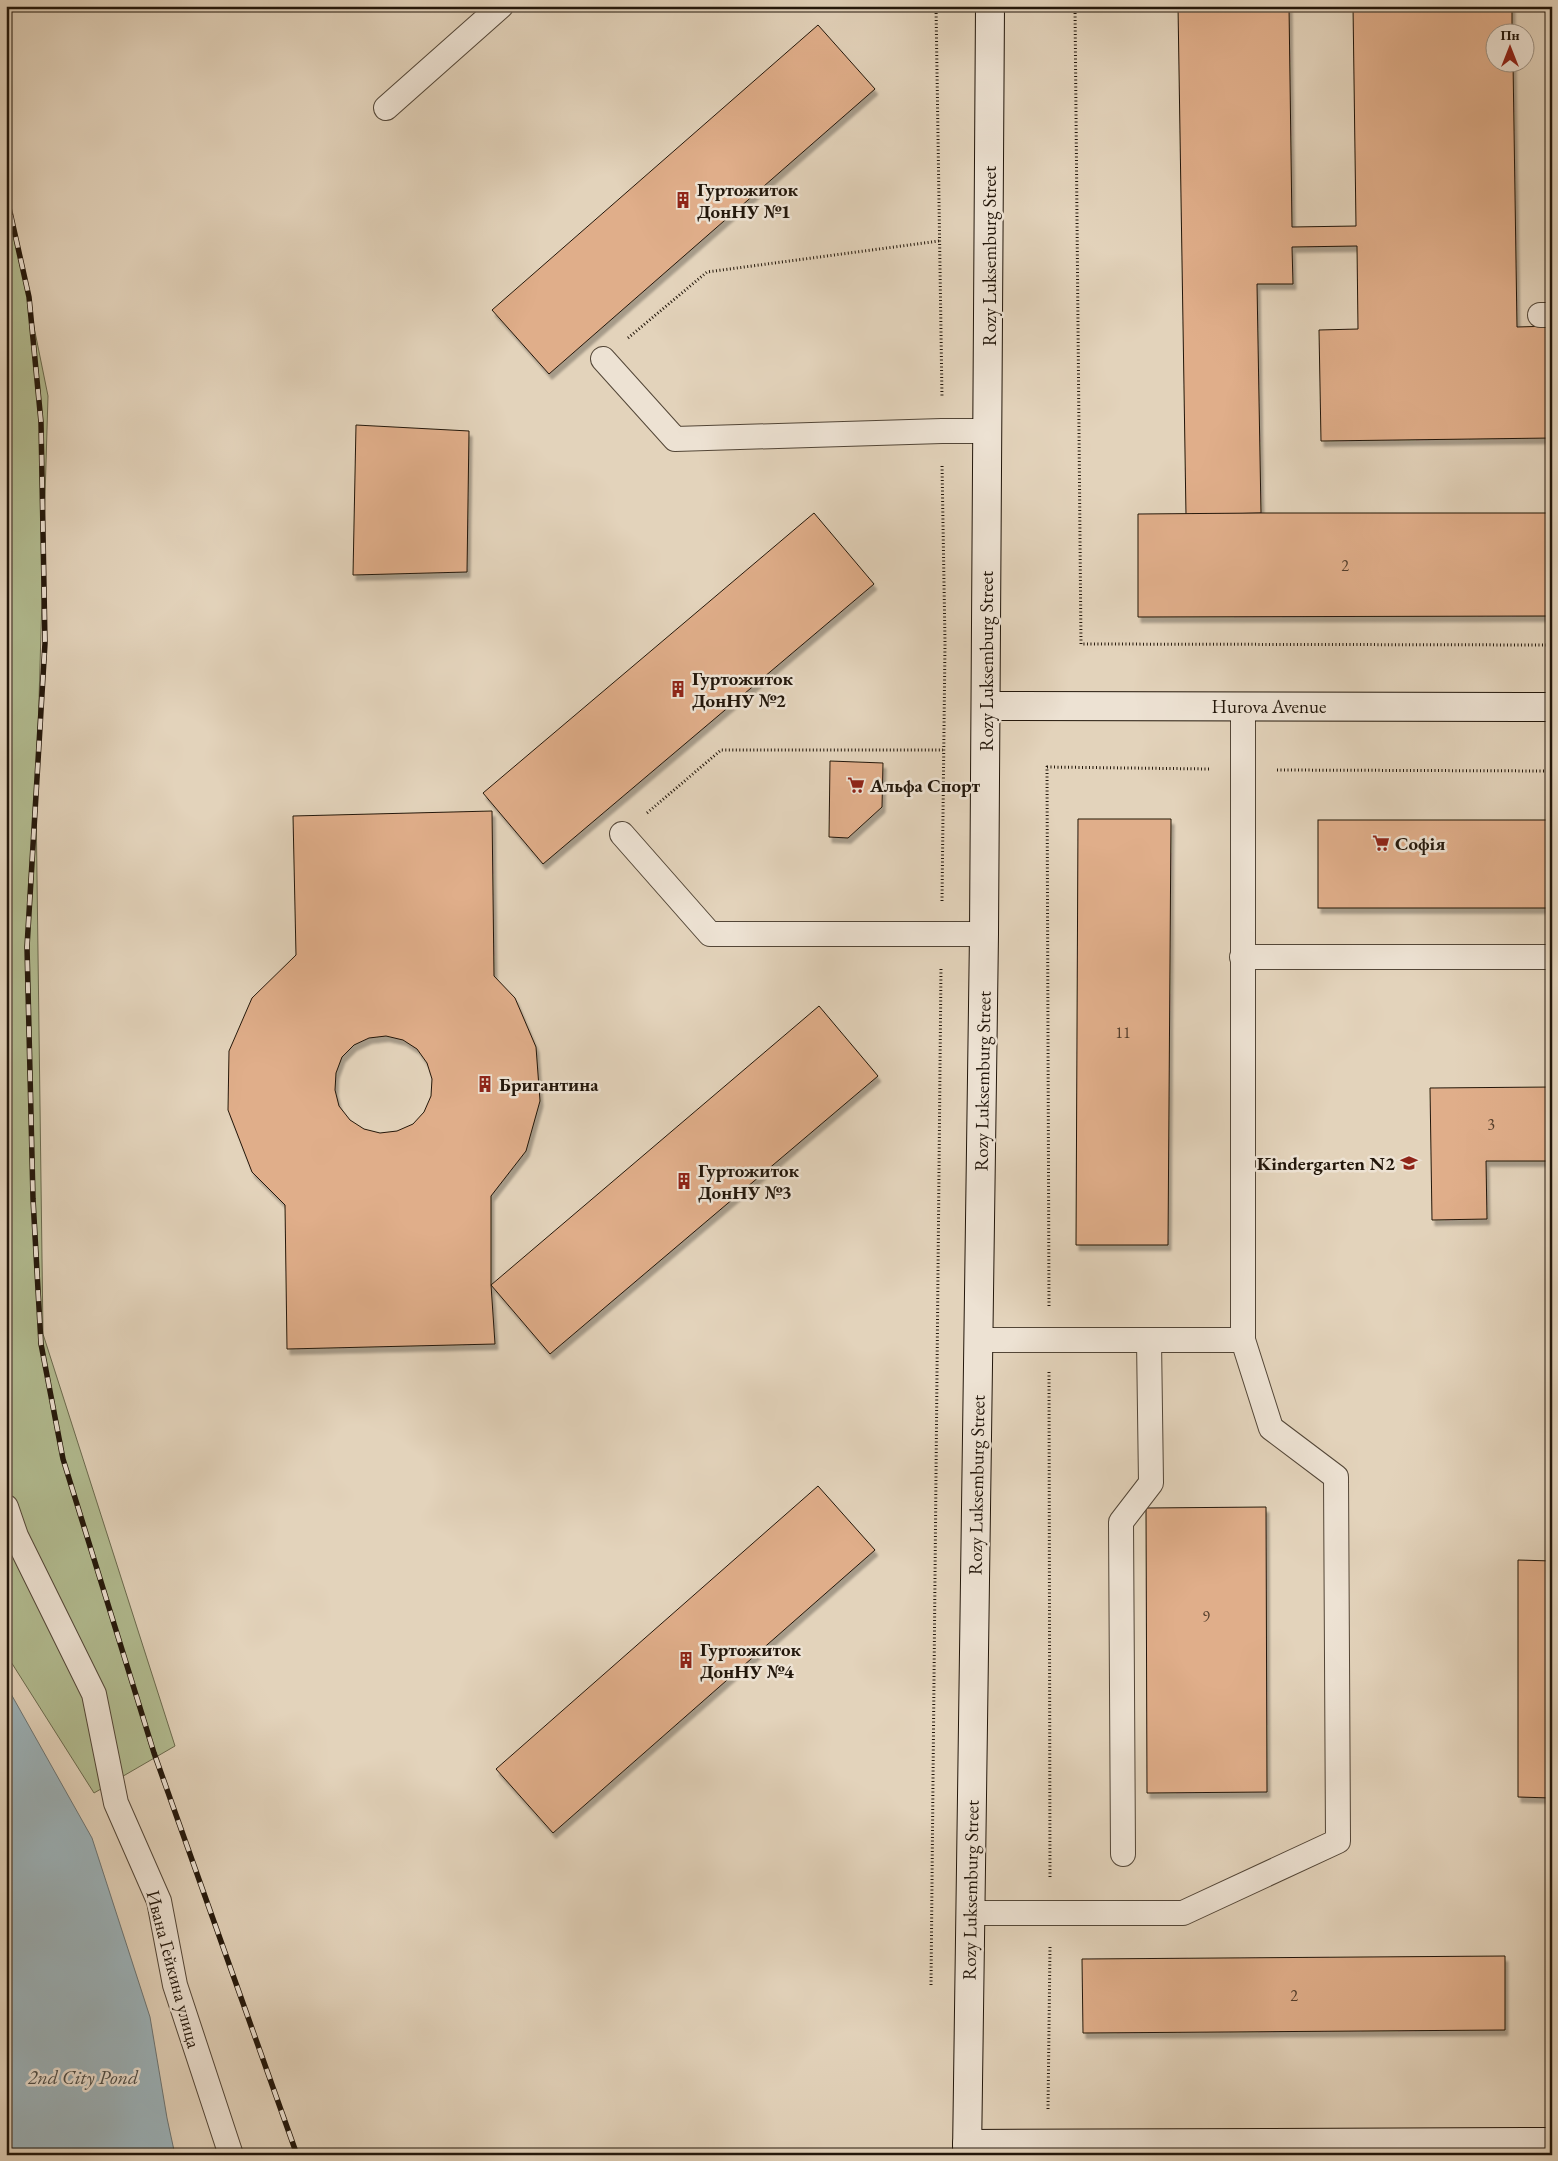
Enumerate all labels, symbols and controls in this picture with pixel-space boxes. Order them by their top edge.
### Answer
north arrow [1486,22,1536,72]
text: Пн [1500,26,1520,44]
street label: Rozy Luksemburg Street [977,166,1002,346]
place label: Гуртожиток ДонНУ №1 [697,177,798,224]
building icon: Гуртожиток ДонНУ №1 [673,190,693,210]
house number: 2 [1341,555,1349,576]
street label: Rozy Luksemburg Street [974,571,999,751]
place label: Гуртожиток ДонНУ №2 [692,666,793,713]
building icon: Гуртожиток ДонНУ №2 [668,679,688,699]
street label: Hurova Avenue [1212,694,1326,719]
place label: Альфа Спорт [869,773,981,798]
supermarket icon: Альфа Спорт [846,775,866,795]
place label: Софія [1395,831,1445,856]
supermarket icon: Софія [1371,833,1391,853]
street label: Rozy Luksemburg Street [968,991,997,1171]
house number: 11 [1115,1022,1131,1043]
place label: Бригантина [499,1072,599,1097]
building icon: Бригантина [475,1074,495,1094]
house number: 3 [1487,1114,1495,1135]
place label: Kindergarten N2 [1257,1151,1395,1176]
school or university icon: Kindergarten N2 [1399,1153,1419,1173]
place label: Гуртожиток ДонНУ №3 [698,1158,799,1205]
building icon: Гуртожиток ДонНУ №3 [674,1171,694,1191]
street label: Rozy Luksemburg Street [962,1395,991,1575]
house number: 9 [1202,1606,1210,1627]
place label: Гуртожиток ДонНУ №4 [700,1637,801,1684]
building icon: Гуртожиток ДонНУ №4 [676,1650,696,1670]
street label: Rozy Luksemburg Street [956,1800,985,1980]
street label: Ивана Гейкина улица [140,1887,207,2051]
house number: 2 [1290,1985,1298,2006]
water label: 2nd City Pond [28,2064,139,2090]

